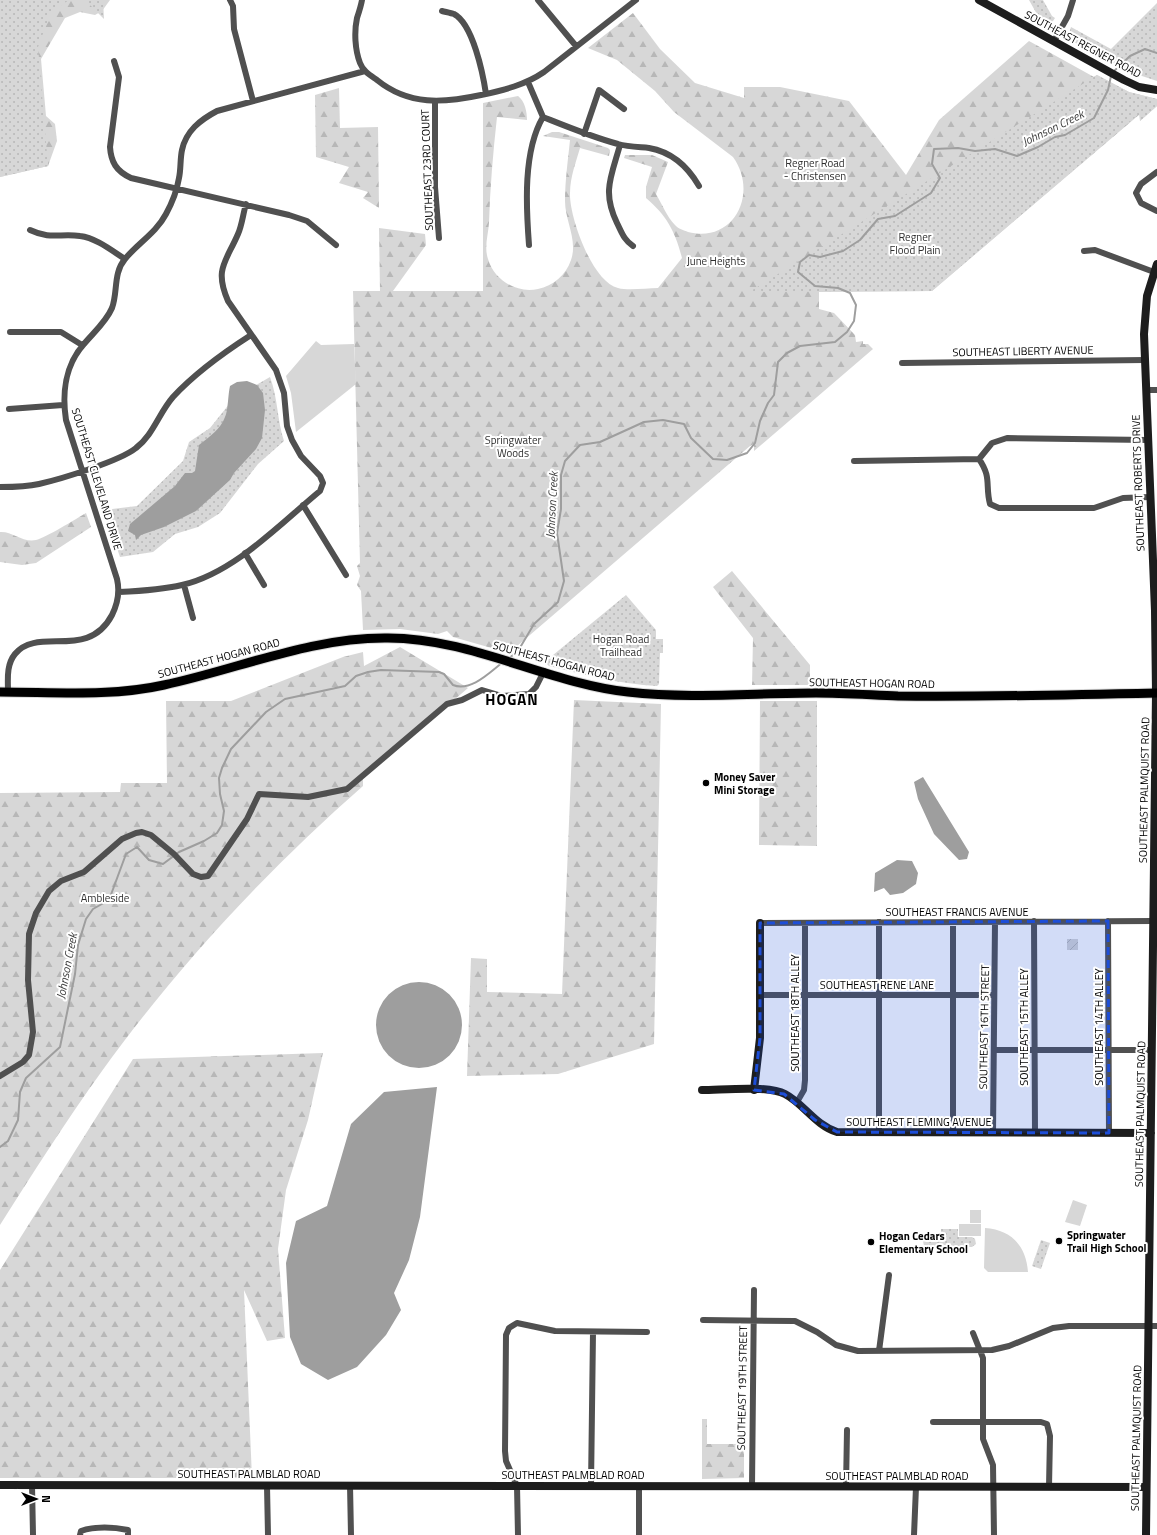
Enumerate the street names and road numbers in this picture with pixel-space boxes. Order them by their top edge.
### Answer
street label: SOUTHEAST REGNER ROAD [1022,6,1144,82]
street label: SOUTHEAST 23RD COURT [417,109,437,231]
street label: SOUTHEAST LIBERTY AVENUE [952,342,1094,360]
street label: SOUTHEAST CLEVELAND DRIVE [68,406,126,552]
street label: SOUTHEAST ROBERTS DRIVE [1128,414,1148,552]
street label: SOUTHEAST HOGAN ROAD [156,634,282,682]
street label: SOUTHEAST HOGAN ROAD [491,637,617,685]
street label: SOUTHEAST HOGAN ROAD [809,674,935,692]
street label: SOUTHEAST PALMQUIST ROAD [1135,717,1153,863]
street label: SOUTHEAST FRANCIS AVENUE [885,904,1029,920]
street label: SOUTHEAST 18TH ALLEY [787,954,803,1072]
street label: SOUTHEAST 16TH STREET [975,964,993,1089]
street label: SOUTHEAST 15TH ALLEY [1016,968,1032,1086]
street label: SOUTHEAST 14TH ALLEY [1091,968,1107,1086]
street label: SOUTHEAST RENE LANE [820,977,934,993]
street label: SOUTHEAST PALMQUIST ROAD [1131,1041,1149,1187]
street label: SOUTHEAST FLEMING AVENUE [846,1114,992,1130]
street label: SOUTHEAST 19TH STREET [733,1325,751,1450]
street label: SOUTHEAST PALMQUIST ROAD [1127,1365,1145,1511]
street label: SOUTHEAST PALMBLAD ROAD [177,1466,321,1482]
street label: SOUTHEAST PALMBLAD ROAD [501,1467,645,1483]
street label: SOUTHEAST PALMBLAD ROAD [825,1468,969,1484]

